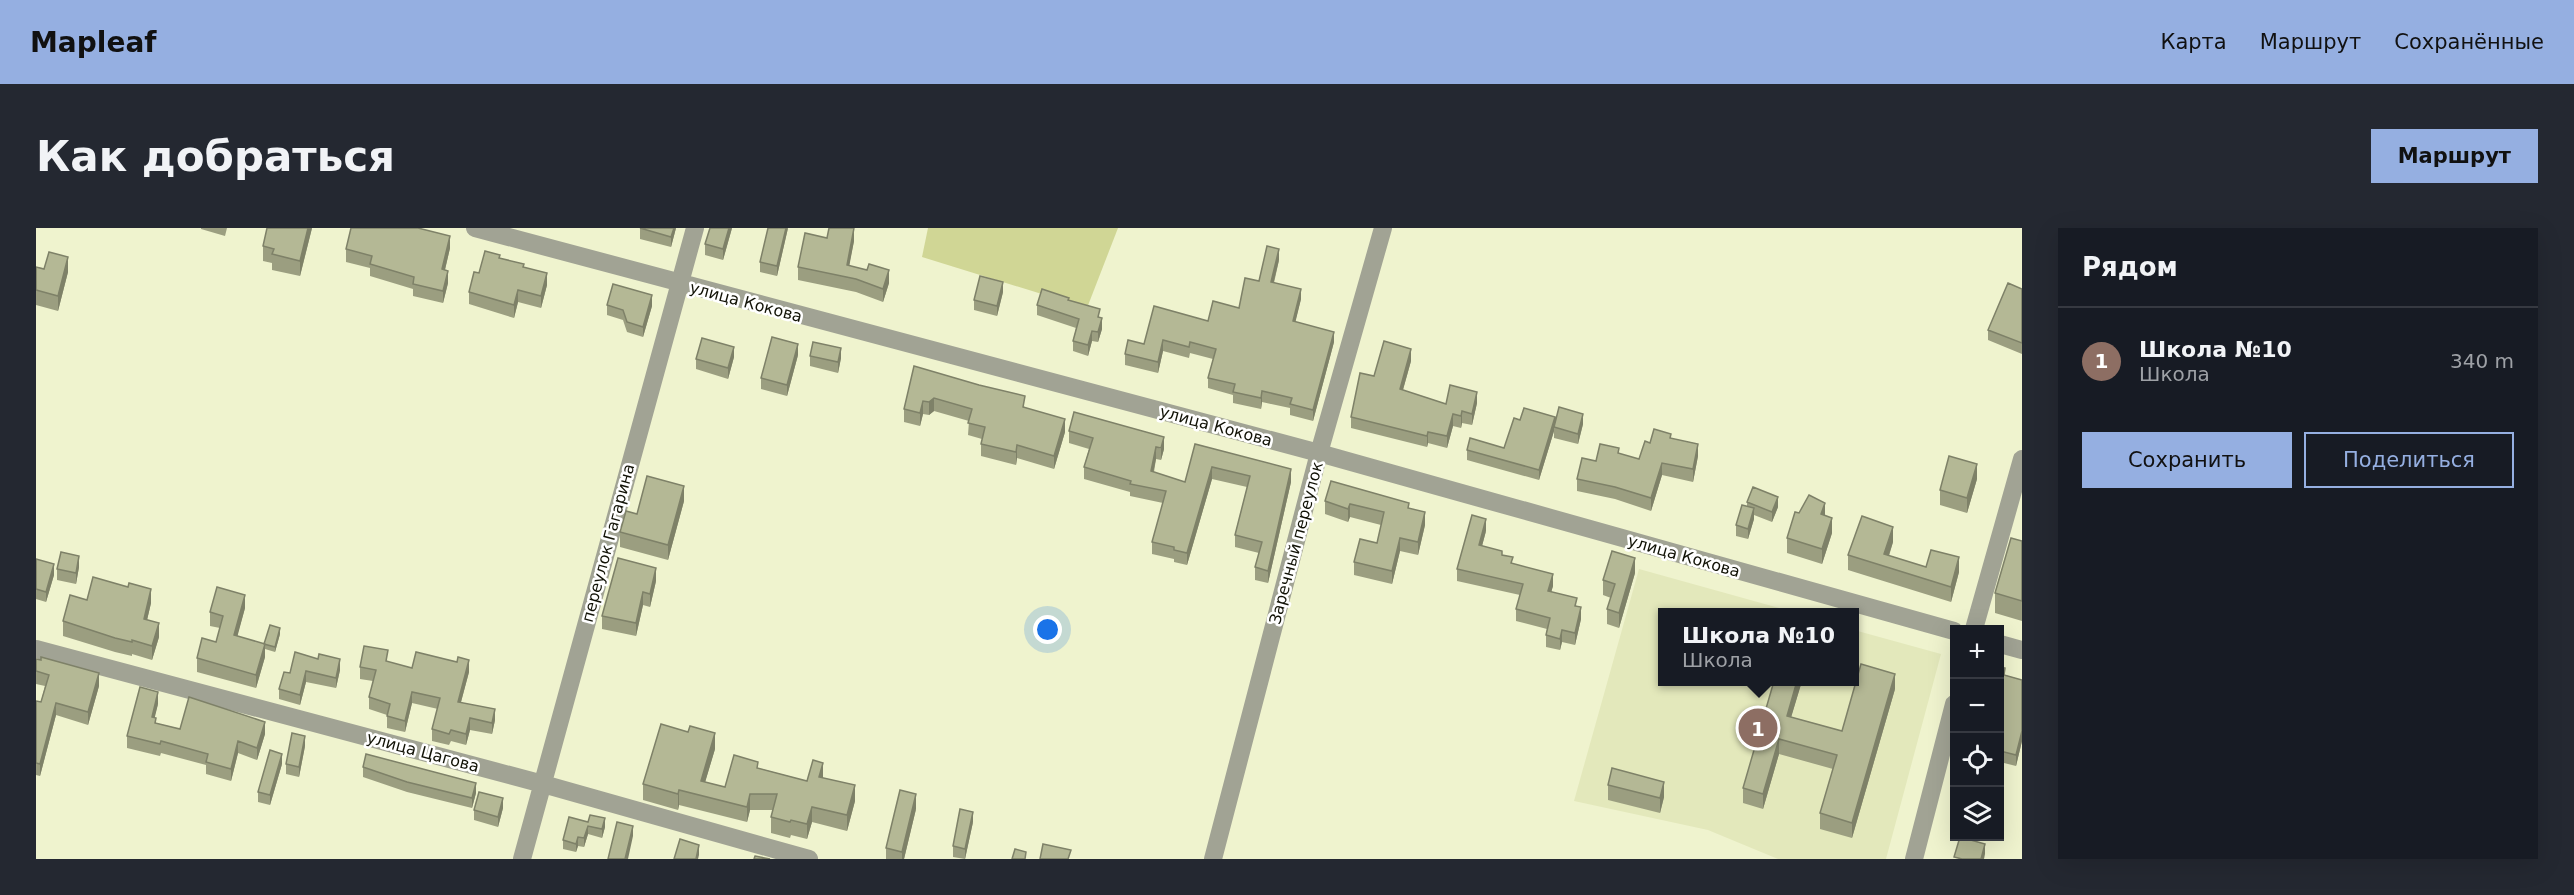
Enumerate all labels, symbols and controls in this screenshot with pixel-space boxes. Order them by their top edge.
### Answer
text: Mapleaf [30,26,156,59]
text: Карта [2161,30,2227,54]
text: Маршрут [2260,30,2361,54]
text: Сохранённые [2394,30,2544,54]
button: Маршрут [2371,129,2538,183]
text: Как добраться [36,132,395,181]
text: Рядом [2082,252,2178,282]
street label: улица Кокова [688,278,804,326]
text: Школа №10 [2139,337,2292,362]
text: 1 [2095,349,2108,373]
text: 340 m [2450,349,2514,373]
text: Школа [2139,362,2210,386]
street label: улица Кокова [1158,402,1274,450]
button: Сохранить [2082,432,2292,488]
button: Поделиться [2304,432,2514,488]
street label: Заречный переулок [1265,459,1327,626]
street label: переулок Гагарина [578,462,638,624]
street label: улица Кокова [1626,531,1742,581]
popup [1658,608,1859,686]
your location [1033,615,1062,644]
text: Школа №10 [1682,623,1835,648]
map controls [1950,625,2004,841]
button: + [1950,625,2004,679]
text: Школа [1682,648,1753,672]
button: − [1950,679,2004,733]
pin: 1 [1738,706,1778,750]
street label: улица Цагова [365,728,481,776]
button: locate [1950,733,2004,787]
button: layers [1950,787,2004,841]

